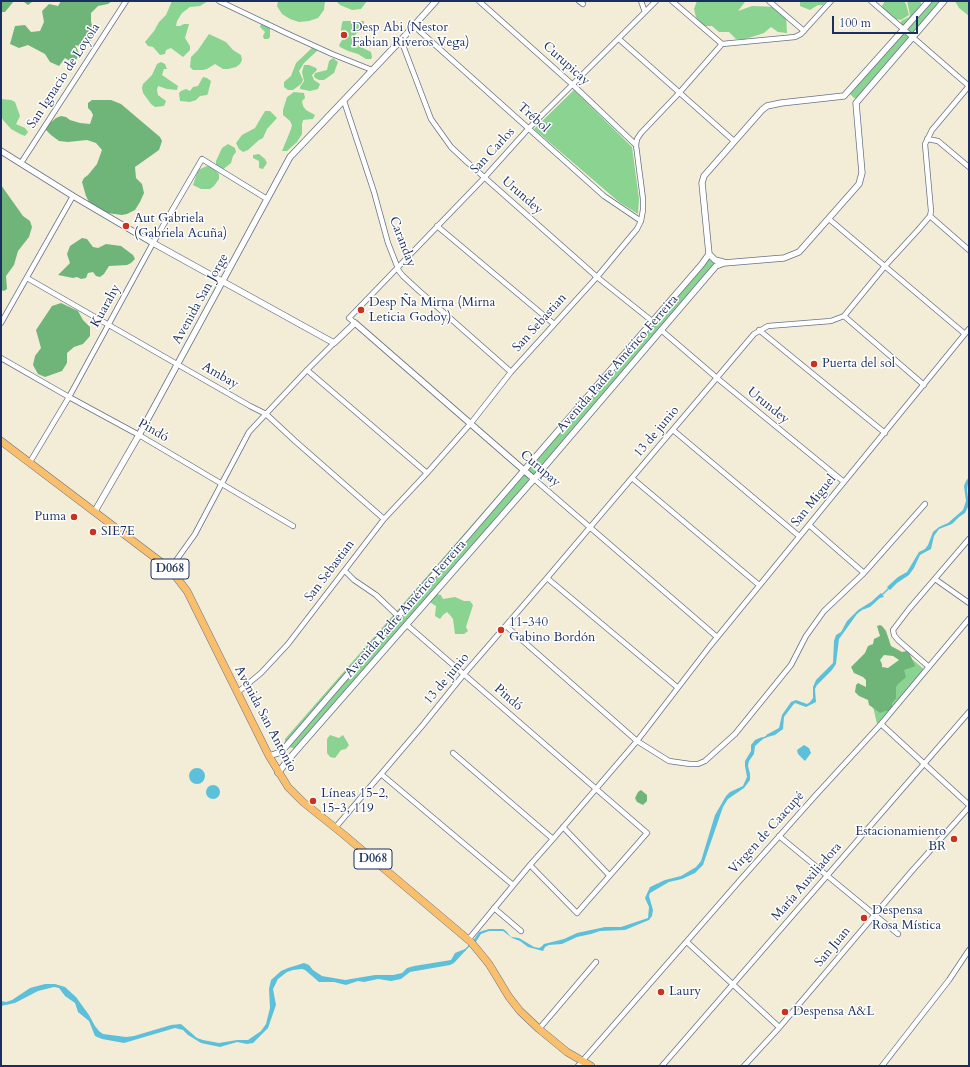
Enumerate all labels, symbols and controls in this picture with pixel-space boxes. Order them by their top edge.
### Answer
scale bar [834,8,920,34]
text: 100 m [839,15,871,31]
place label: Desp Abi (Nestor Fabian Riveros Vega) [352,20,469,51]
street label: San Ignacio de Loyola [24,21,104,131]
marker: Desp Abi (Nestor Fabian Riveros Vega) [339,30,349,40]
street label: Curupicay [539,39,593,89]
street label: Trébol [514,100,552,136]
street label: San Carlos [468,124,518,178]
street label: Urundey [498,174,546,218]
place label: Aut Gabriela (Gabriela Acuña) [134,211,227,242]
street label: Caranday [385,215,419,269]
marker: Aut Gabriela (Gabriela Acuña) [121,221,131,231]
street label: Avenida San Jorge [170,251,232,347]
street label: Kuarahy [88,282,124,330]
street label: San Sebastian [510,291,570,355]
street label: Avenida Padre Américo Ferreira [554,292,682,436]
place label: Desp Ña Mirna (Mirna Leticia Godoy) [369,295,495,326]
marker: Desp Ña Mirna (Mirna Leticia Godoy) [356,305,366,315]
place label: Puerta del sol [822,356,895,372]
street label: Ambay [199,359,241,393]
marker: Puerta del sol [809,359,819,369]
street label: Urundey [744,384,792,428]
street label: 13 de junio [631,403,683,461]
street label: Pindó [135,416,171,446]
street label: Curupay [517,447,563,491]
street label: San Miguel [788,472,840,530]
place label: Puma [35,509,66,525]
marker: Puma [69,512,79,522]
place label: SIE7E [101,524,135,540]
marker: SIE7E [88,527,98,537]
street label: San Sebastian [302,537,358,605]
street label: Avenida Padre Américo Ferreira [342,537,470,681]
road number: D068 [151,559,189,579]
place label: 11-340 Gabino Bordón [509,615,595,646]
marker: 11-340 Gabino Bordón [496,625,506,635]
street label: 13 de junio [421,650,473,708]
street label: Avenida San Antonio [230,663,300,775]
street label: Pindó [491,681,525,715]
place label: Líneas 15-2, 15-3, 119 [321,786,388,817]
street label: Virgen de Caacupé [726,789,808,877]
marker: Líneas 15-2, 15-3, 119 [308,796,318,806]
place label: Estacionamiento BR [855,824,946,855]
marker: Estacionamiento BR [949,834,959,844]
street label: María Auxiliadora [769,840,845,924]
road number: D068 [354,849,392,869]
place label: Despensa Rosa Mística [872,903,941,934]
marker: Despensa Rosa Mística [859,913,869,923]
street label: San Juan [812,924,854,970]
place label: Laury [669,984,701,1000]
marker: Laury [656,987,666,997]
place label: Despensa A&L [793,1004,874,1020]
marker: Despensa A&L [780,1007,790,1017]

